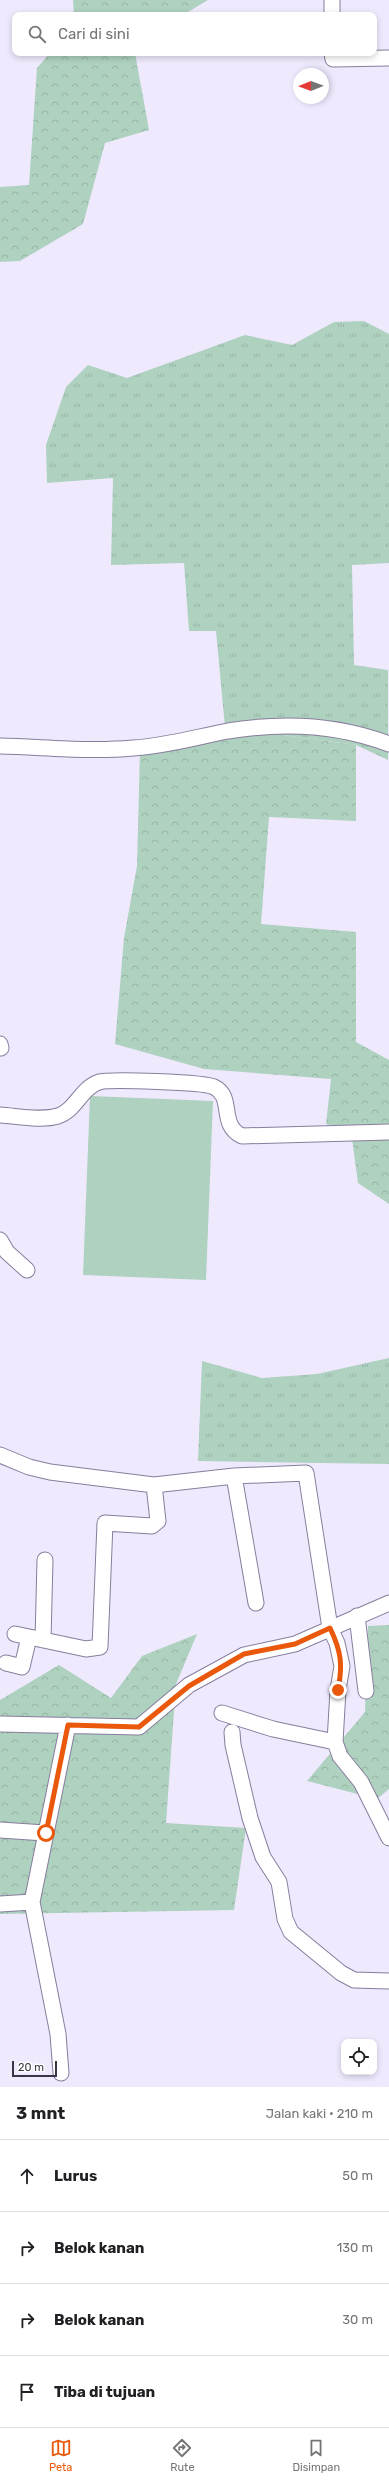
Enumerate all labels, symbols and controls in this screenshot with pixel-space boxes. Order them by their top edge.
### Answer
search box [12,12,377,56]
icon: search [26,23,48,45]
text: Cari di sini [58,25,130,43]
north arrow [293,68,329,104]
route end [329,1681,347,1699]
route start [37,1824,55,1842]
map controls [341,2039,377,2075]
button: locate [341,2039,377,2075]
scale bar [12,2059,57,2078]
text: 20 m [18,2061,44,2074]
text: 3 mnt [16,2103,65,2123]
text: Jalan kaki · 210 m [266,2106,373,2121]
icon: ahead [16,2165,38,2187]
text: Lurus [54,2167,97,2185]
text: 50 m [342,2168,373,2183]
icon: right [16,2237,38,2259]
text: Belok kanan [54,2239,144,2257]
text: 130 m [337,2240,373,2255]
icon: right [16,2309,38,2331]
text: Belok kanan [54,2311,144,2329]
text: 30 m [342,2312,373,2327]
icon: arrive [16,2381,38,2403]
text: Tiba di tujuan [54,2383,155,2401]
tab: Peta [49,2437,72,2474]
tab: Rute [170,2437,195,2474]
tab: Disimpan [292,2437,340,2474]

